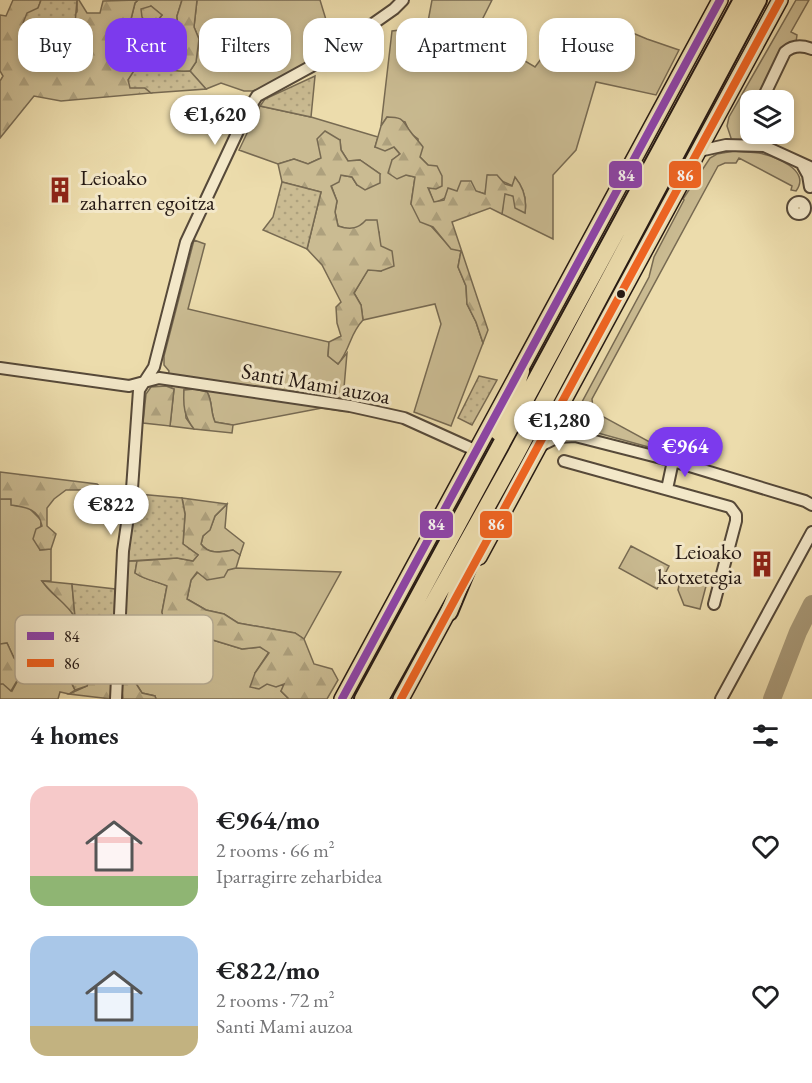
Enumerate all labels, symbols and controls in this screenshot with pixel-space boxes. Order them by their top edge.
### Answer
chip: Buy [18,18,93,72]
chip: Rent [105,18,187,72]
chip: Filters [199,18,291,72]
chip: New [303,18,384,72]
chip: Apartment [396,18,527,72]
chip: House [539,18,635,72]
map controls [740,90,794,144]
button: layers [740,90,794,144]
pin: €1,620 [166,95,264,146]
text: €1,620 [184,101,246,127]
line badge: 84 [608,160,643,189]
line badge: 86 [668,160,702,189]
place label: Leioako zaharren egoitza [80,163,215,217]
text: 84 [618,165,635,186]
text: 86 [677,165,694,186]
building icon: Leioako zaharren egoitza [45,175,75,205]
unlabelled marker [615,288,627,300]
street label: Santi Mami auzoa [239,356,393,411]
pin: €1,280 [510,401,608,452]
text: €1,280 [528,407,590,433]
pin: €964 [649,427,721,478]
text: €964 [662,433,708,459]
pin: €822 [75,485,147,536]
text: €822 [88,491,134,517]
line badge: 84 [419,510,454,539]
line badge: 86 [479,510,513,539]
text: 84 [428,514,445,535]
text: 86 [488,514,505,535]
place label: Leioako kotxetegia [657,537,742,591]
building icon: Leioako kotxetegia [747,549,777,579]
legend [15,615,213,684]
text: 84 [64,626,80,647]
text: 86 [64,653,80,674]
text: 4 homes [30,718,119,752]
icon: filters [749,719,782,752]
text: €964/mo [216,803,319,837]
icon: home [78,810,150,882]
icon: heart [749,830,782,863]
text: 2 rooms · 66 m² [216,837,335,863]
text: Iparragirre zeharbidea [216,863,382,889]
text: €822/mo [216,953,319,987]
icon: home [78,960,150,1032]
icon: heart [749,980,782,1013]
text: 2 rooms · 72 m² [216,987,335,1013]
text: Santi Mami auzoa [216,1013,353,1039]

